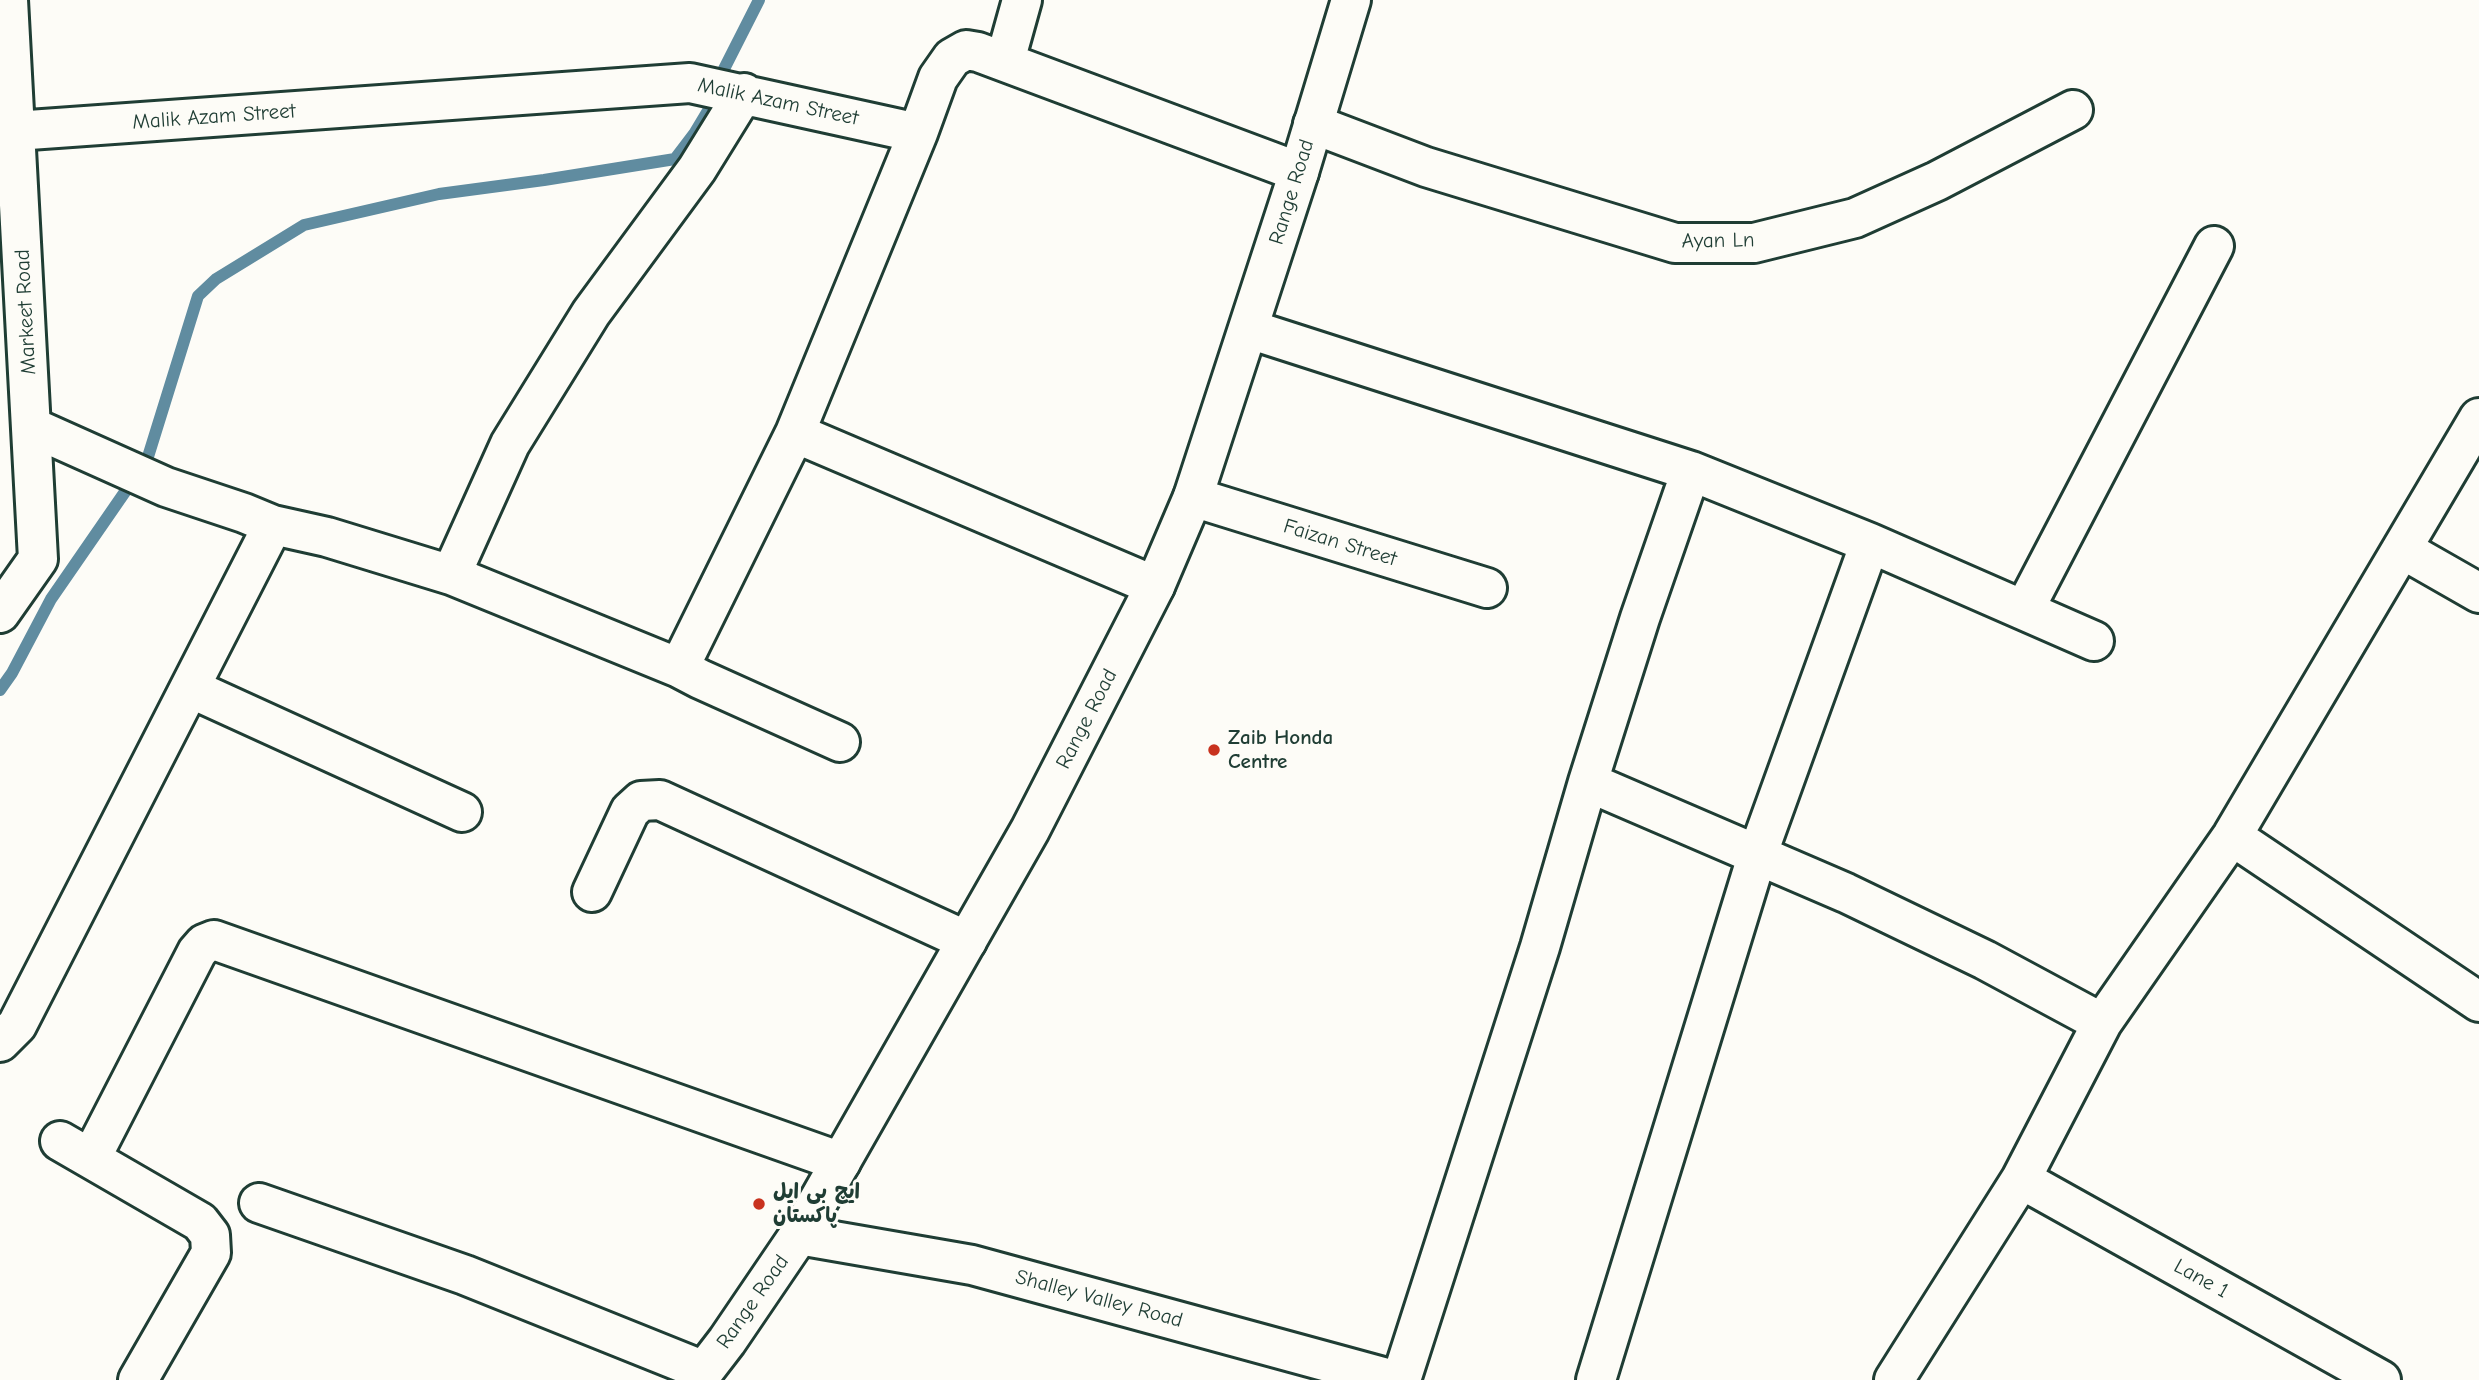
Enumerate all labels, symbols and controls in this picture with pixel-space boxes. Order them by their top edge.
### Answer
street label: Malik Azam Street [695,73,861,131]
street label: Malik Azam Street [132,99,296,135]
street label: Range Road [1264,136,1320,248]
street label: Ayan Ln [1681,228,1755,254]
street label: Markeet Road [10,248,42,376]
street label: Faizan Street [1280,514,1400,572]
street label: Range Road [1051,665,1123,773]
place label: Zaib Honda Centre [1228,725,1333,775]
marker: Zaib Honda Centre [1206,742,1222,758]
place label: ایچ بی ایل پاکستان [773,1179,860,1229]
marker: ایچ بی ایل پاکستان [751,1196,767,1212]
street label: Range Road [711,1250,795,1354]
street label: Lane 1 [2169,1254,2233,1304]
street label: Shalley Valley Road [1013,1265,1185,1333]

